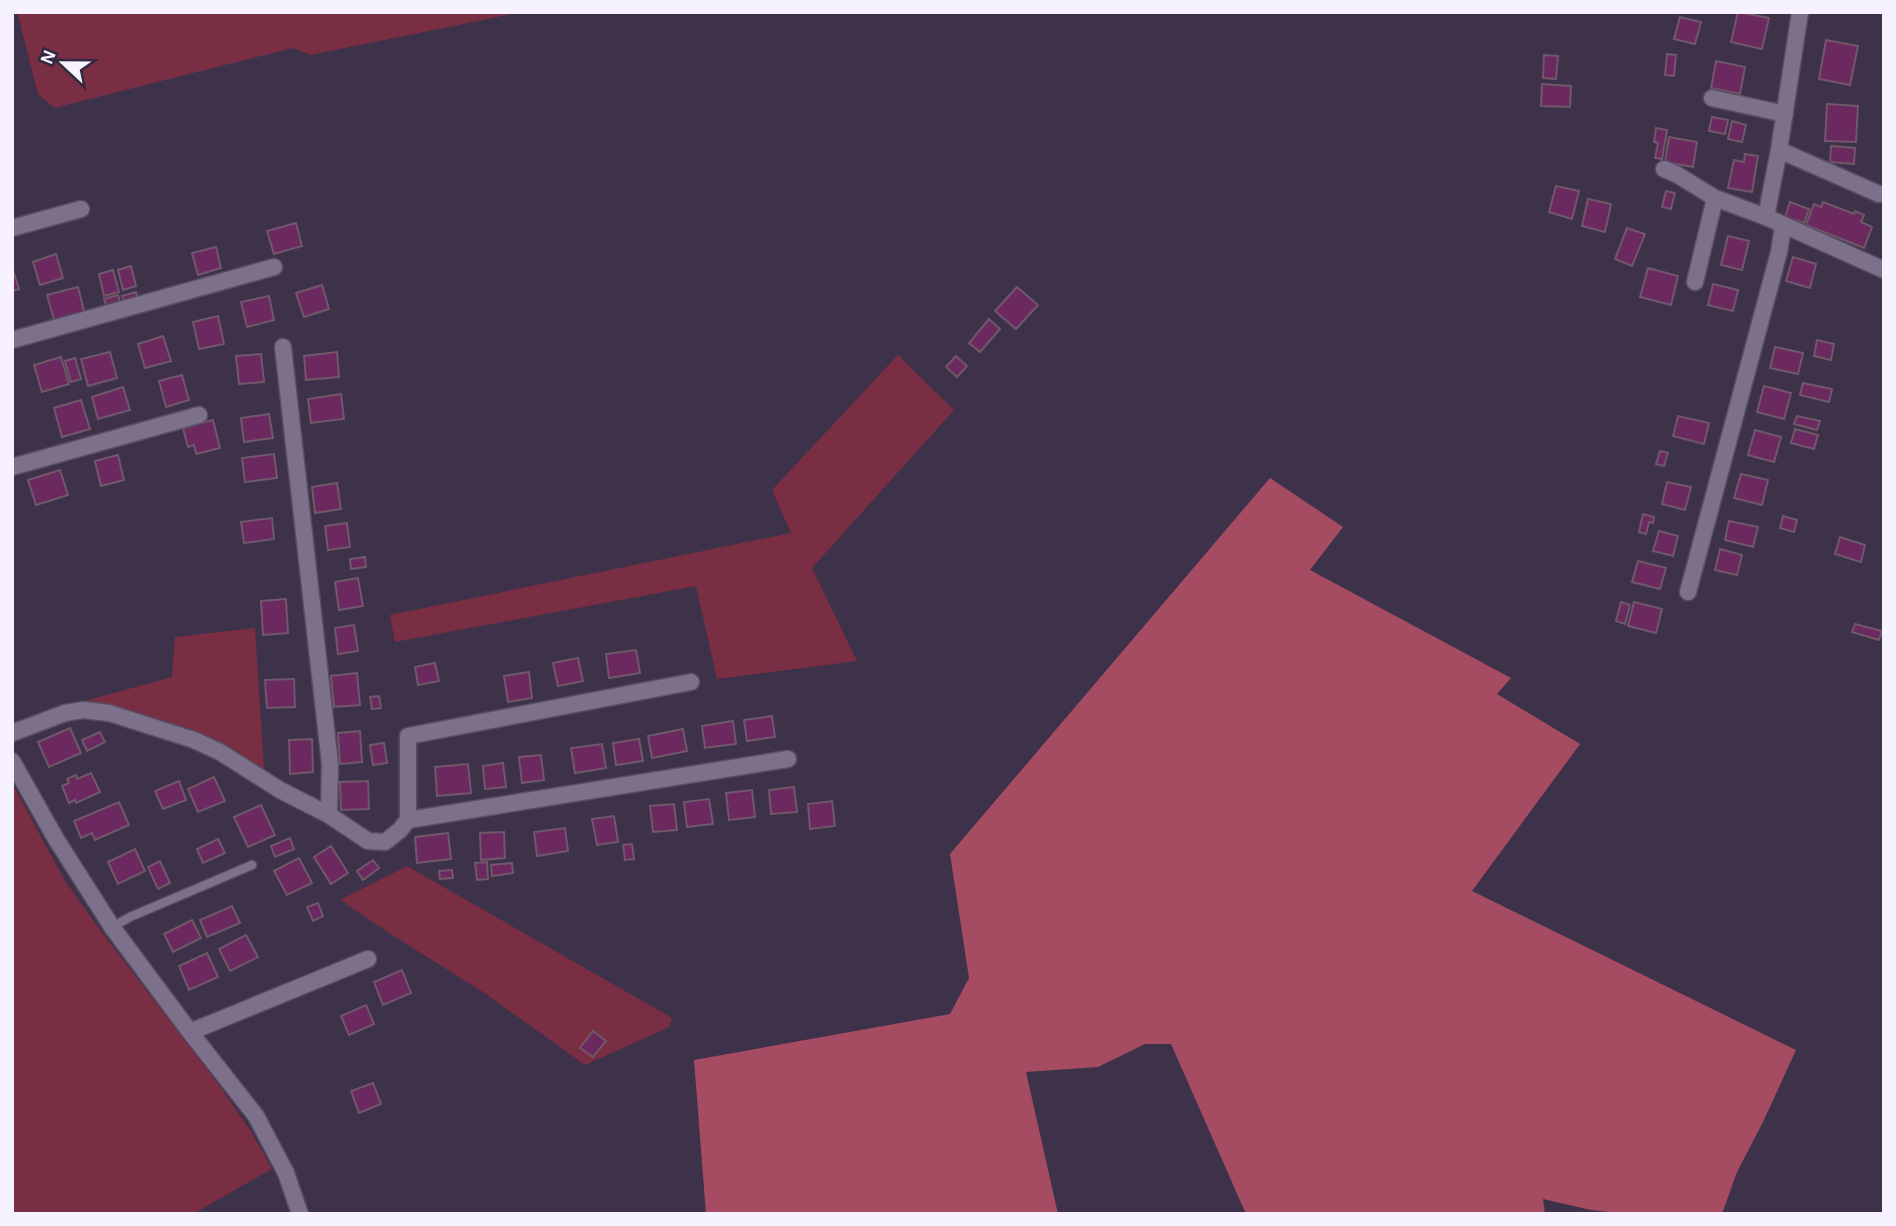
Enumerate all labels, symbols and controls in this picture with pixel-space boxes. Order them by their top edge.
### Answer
north arrow [28,28,98,98]
text: N [37,48,60,67]

